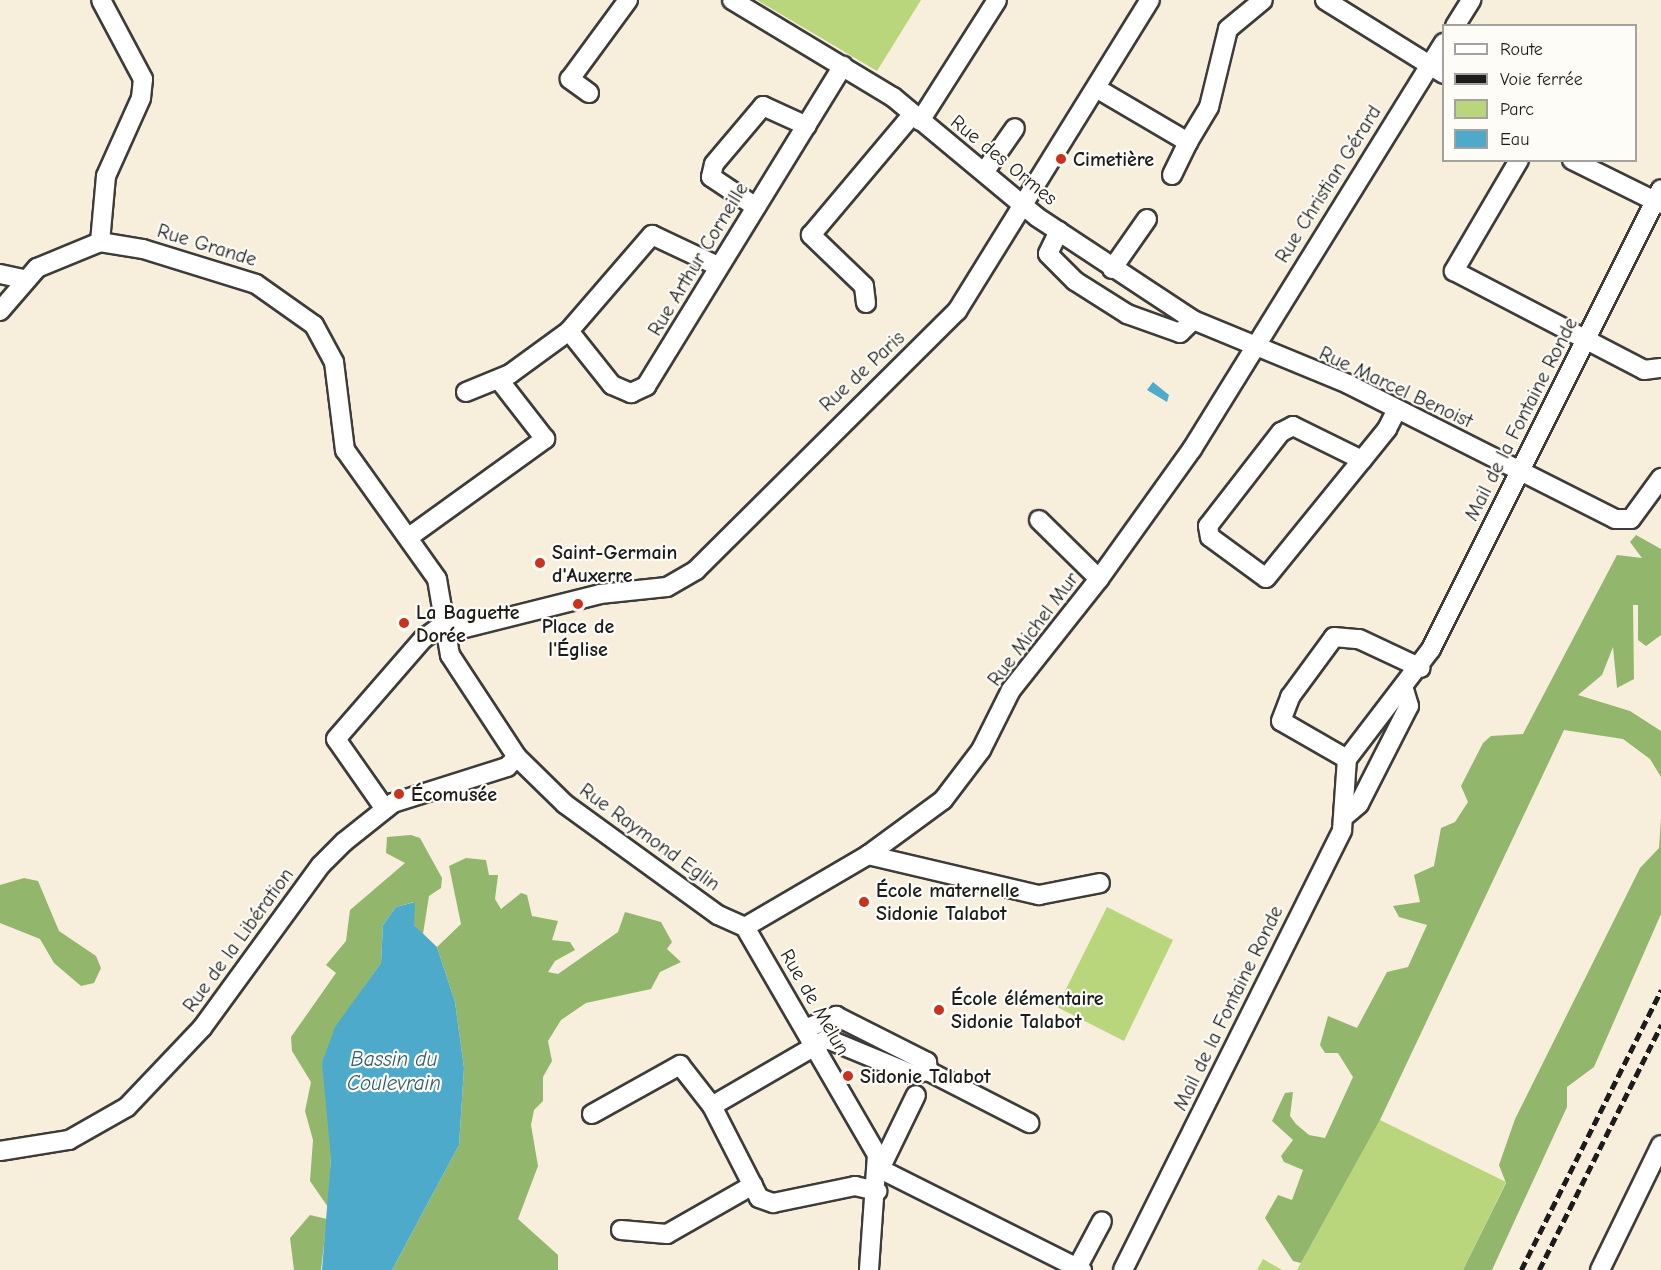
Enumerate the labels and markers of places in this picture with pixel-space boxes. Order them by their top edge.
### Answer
place label: Cimetière [1073,147,1154,171]
marker: Cimetière [1054,152,1068,166]
place label: Saint-Germain d'Auxerre [552,540,677,587]
marker: Saint-Germain d'Auxerre [533,556,547,570]
marker: Place de l'Église [571,597,585,611]
place label: La Baguette Dorée [416,600,520,647]
place label: Place de l'Église [542,614,614,661]
marker: La Baguette Dorée [397,616,411,630]
place label: Écomusée [411,782,497,806]
marker: Écomusée [392,787,406,801]
place label: École maternelle Sidonie Talabot [876,879,1019,926]
marker: École maternelle Sidonie Talabot [857,895,871,909]
place label: École élémentaire Sidonie Talabot [951,987,1104,1034]
marker: École élémentaire Sidonie Talabot [932,1003,946,1017]
place label: Sidonie Talabot [860,1064,990,1088]
marker: Sidonie Talabot [841,1069,855,1083]

